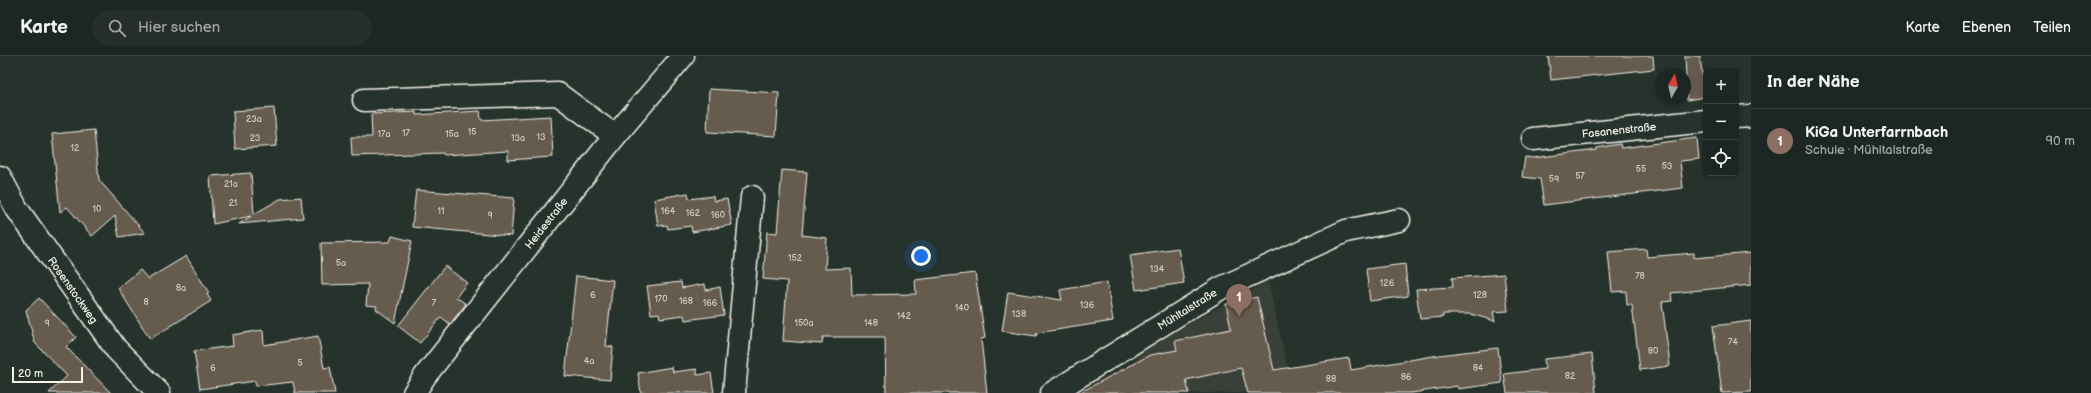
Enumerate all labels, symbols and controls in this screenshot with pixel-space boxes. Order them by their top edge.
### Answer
search box [92,10,372,46]
text: Karte [20,16,68,39]
icon: search [106,17,128,39]
text: Hier suchen [138,18,220,37]
text: Karte [1906,19,1940,36]
text: Ebenen [1962,19,2011,36]
text: Teilen [2033,19,2071,36]
north arrow [1655,68,1691,104]
map controls [1703,68,1739,176]
button: + [1703,68,1739,104]
text: In der Nähe [1767,72,1860,92]
button: − [1703,104,1739,140]
house number: 23a [246,114,262,125]
street label: Fasanenstraße [1581,120,1657,141]
text: KiGa Unterfarrnbach [1805,123,1948,142]
house number: 15 [468,127,476,138]
house number: 17 [402,128,411,139]
house number: 17a [378,129,391,140]
house number: 15a [445,129,459,140]
house number: 13 [536,132,546,143]
house number: 23 [250,133,261,144]
house number: 13a [511,133,525,144]
text: 1 [1777,133,1783,149]
text: 90 m [2046,133,2075,149]
button: locate [1703,140,1739,176]
text: Schule · Mühltalstraße [1805,142,1933,158]
house number: 12 [71,143,80,154]
house number: 53 [1662,161,1673,172]
house number: 55 [1636,164,1646,175]
house number: 57 [1575,171,1585,182]
house number: 59 [1549,174,1559,185]
house number: 21a [224,179,238,190]
street label: Heidestraße [522,195,571,252]
house number: 21 [229,198,237,209]
house number: 10 [93,204,101,215]
house number: 11 [438,206,444,217]
house number: 164 [661,206,676,217]
house number: 162 [686,208,701,219]
house number: 9 [487,210,493,221]
house number: 160 [711,210,725,221]
your location [911,246,931,266]
house number: 152 [788,253,803,264]
street label: Rosenstockweg [45,254,100,326]
house number: 5a [336,258,346,269]
house number: 134 [1150,264,1165,275]
house number: 78 [1635,271,1645,282]
house number: 126 [1380,278,1395,289]
house number: 8a [176,283,186,294]
pin: 1 [1226,284,1252,317]
street label: Mühltalstraße [1155,286,1220,333]
house number: 6 [590,290,596,301]
house number: 128 [1473,290,1487,301]
house number: 170 [654,294,668,305]
house number: 168 [679,296,693,307]
house number: 8 [143,297,149,308]
house number: 7 [432,298,437,309]
house number: 166 [703,298,718,309]
house number: 136 [1080,300,1095,311]
house number: 140 [955,303,969,314]
house number: 138 [1012,309,1026,320]
house number: 142 [897,311,912,322]
house number: 9 [44,318,50,329]
house number: 150a [794,318,814,329]
house number: 148 [864,318,878,329]
house number: 74 [1728,337,1738,348]
house number: 80 [1648,346,1658,357]
house number: 4a [584,356,594,367]
house number: 5 [297,358,303,369]
house number: 6 [210,363,216,374]
house number: 84 [1473,363,1484,374]
scale bar [12,365,83,384]
text: 20 m [18,367,43,380]
house number: 82 [1565,371,1576,382]
house number: 86 [1401,372,1412,383]
house number: 88 [1326,374,1336,385]

